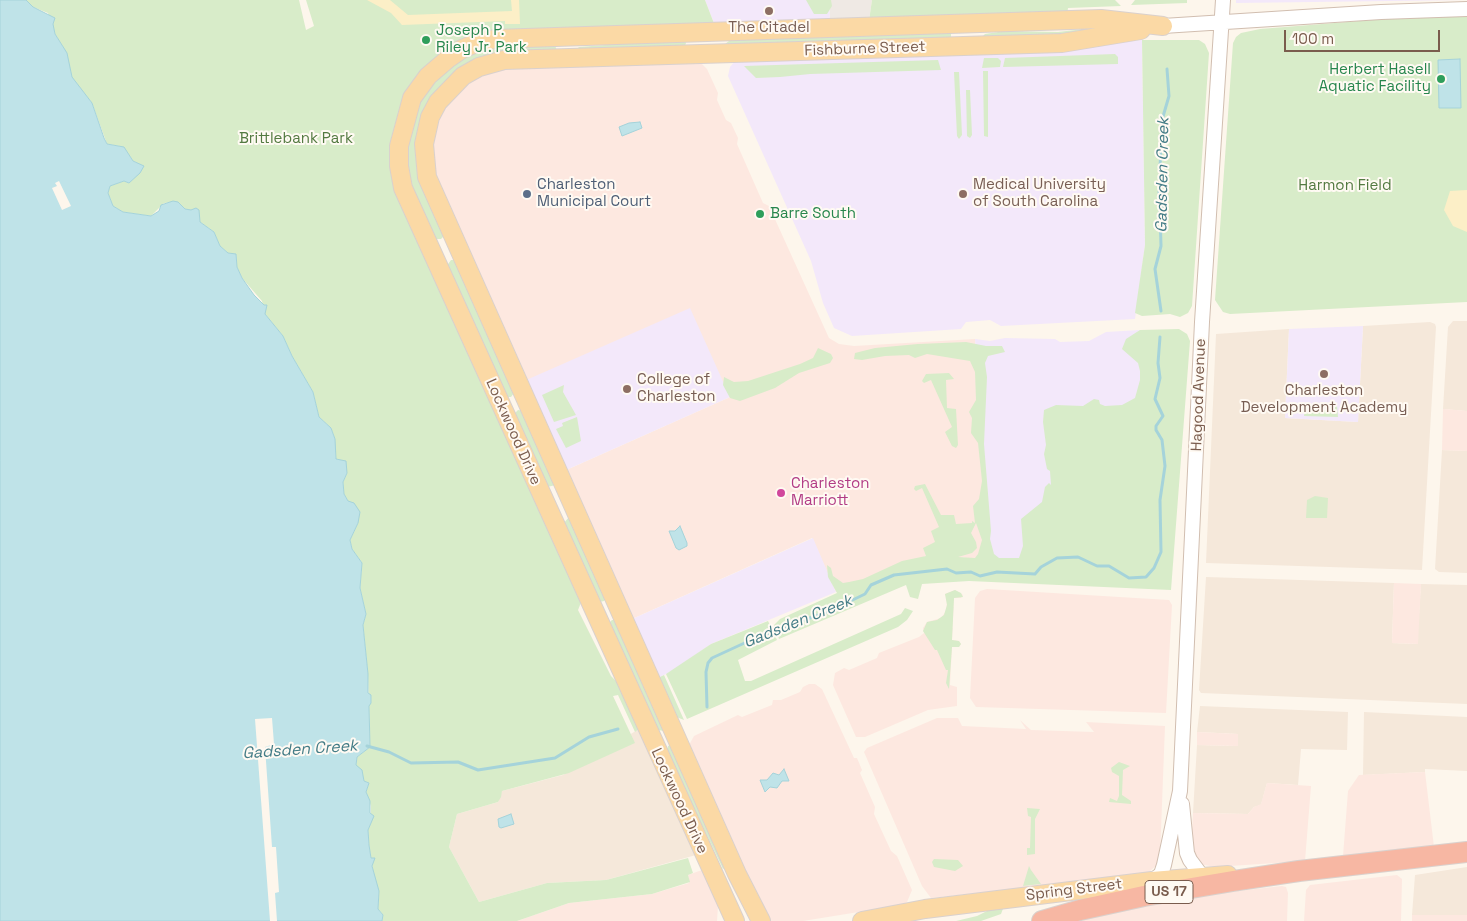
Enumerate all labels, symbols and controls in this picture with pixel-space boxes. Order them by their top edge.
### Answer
marker: The Citadel [763,5,775,17]
place label: The Citadel [728,19,810,37]
scale bar [1287,20,1443,52]
place label: Joseph P. Riley Jr. Park [436,22,527,57]
text: 100 m [1292,29,1334,48]
marker: Joseph P. Riley Jr. Park [420,34,432,46]
street label: Fishburne Street [804,38,926,60]
place label: Herbert Hasell Aquatic Facility [1319,61,1431,96]
marker: Herbert Hasell Aquatic Facility [1435,73,1447,85]
water label: Gadsden Creek [1152,117,1174,233]
park label: Brittlebank Park [239,130,353,148]
place label: Charleston Municipal Court [537,176,651,211]
place label: Medical University of South Carolina [973,176,1106,211]
park label: Harmon Field [1298,177,1392,195]
marker: Charleston Municipal Court [521,188,533,200]
marker: Medical University of South Carolina [957,188,969,200]
place label: Barre South [770,205,856,223]
marker: Barre South [754,208,766,220]
street label: Hagood Avenue [1188,338,1210,452]
marker: Charleston Development Academy [1318,368,1330,380]
place label: College of Charleston [637,371,715,406]
street label: Lockwood Drive [482,376,544,488]
place label: Charleston Development Academy [1241,382,1407,417]
marker: College of Charleston [621,383,633,395]
place label: Charleston Marriott [791,475,869,510]
marker: Charleston Marriott [775,487,787,499]
water label: Gadsden Creek [741,591,855,653]
water label: Gadsden Creek [242,736,358,764]
street label: Lockwood Drive [647,745,711,857]
street label: Spring Street [1025,875,1123,905]
road number: US 17 [1145,880,1193,904]

